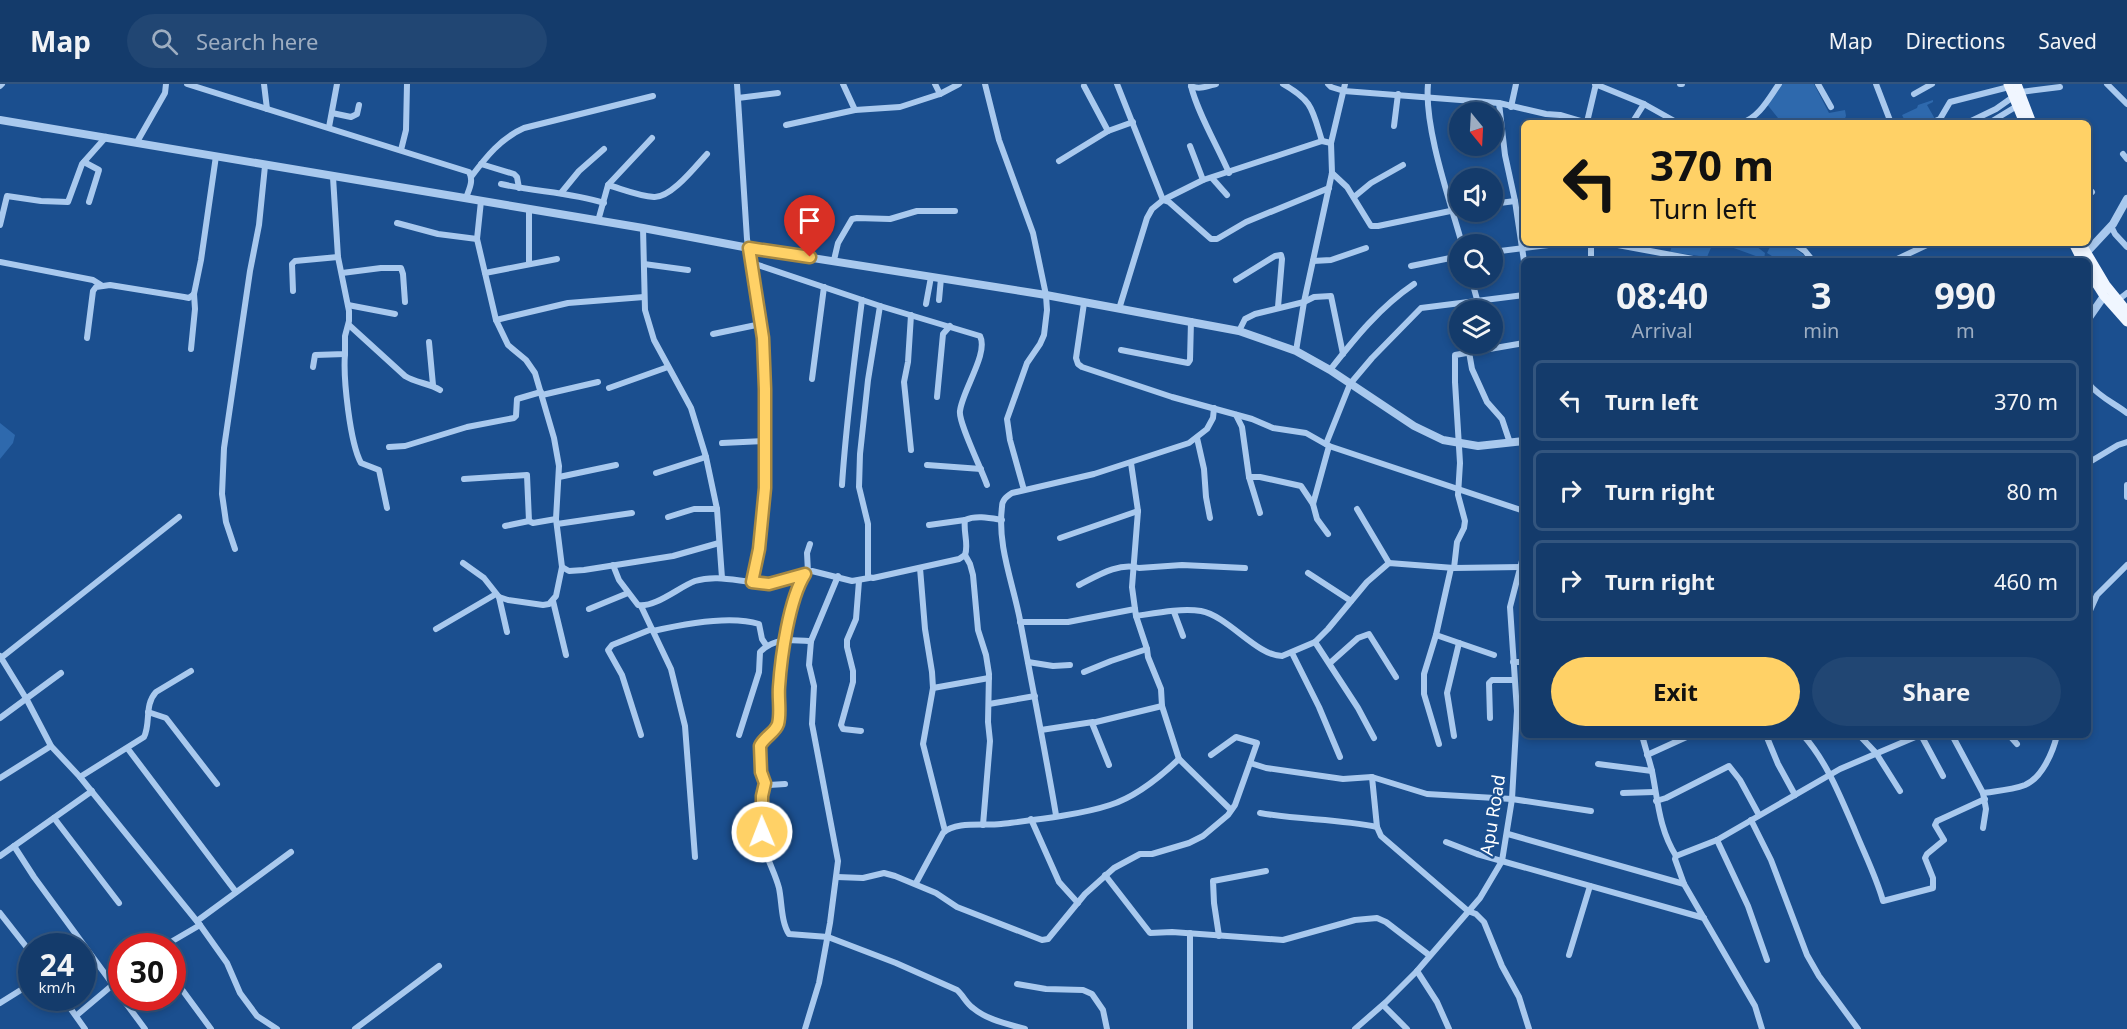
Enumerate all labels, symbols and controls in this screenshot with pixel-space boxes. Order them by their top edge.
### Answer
search box [127,14,547,68]
text: Map [30,22,91,60]
icon: search [148,25,181,58]
text: Search here [196,26,318,56]
text: Map [1829,27,1873,55]
text: Directions [1906,27,2005,55]
text: Saved [2038,27,2097,55]
north arrow [1449,102,1503,156]
map controls [1449,102,1503,354]
text: 370 m [1650,136,1774,193]
icon: left [1551,144,1629,222]
button: sound [1449,168,1503,222]
text: Turn left [1650,190,1756,227]
pin [784,195,835,257]
icon: arrive [793,204,826,237]
button: search [1449,234,1503,288]
text: 08:40 [1616,271,1708,320]
text: 3 [1811,271,1832,320]
text: 990 [1934,271,1996,320]
button: layers [1449,300,1503,354]
text: Arrival [1632,317,1693,344]
text: min [1803,317,1839,344]
text: m [1956,317,1975,344]
icon: left [1554,384,1587,417]
text: Turn left [1605,386,1699,416]
text: 370 m [1994,386,2058,416]
icon: right [1554,474,1587,507]
text: Turn right [1605,476,1715,506]
text: 80 m [2007,476,2058,506]
icon: right [1554,564,1587,597]
text: Turn right [1605,566,1715,596]
text: 460 m [1994,566,2058,596]
button: Exit [1551,657,1800,726]
button: Share [1812,657,2061,726]
street label: Apu Road [1474,773,1510,857]
position arrow [730,800,794,864]
speed limit sign: 30 [108,933,186,1011]
text: 24 [40,944,74,985]
text: km/h [39,977,75,997]

